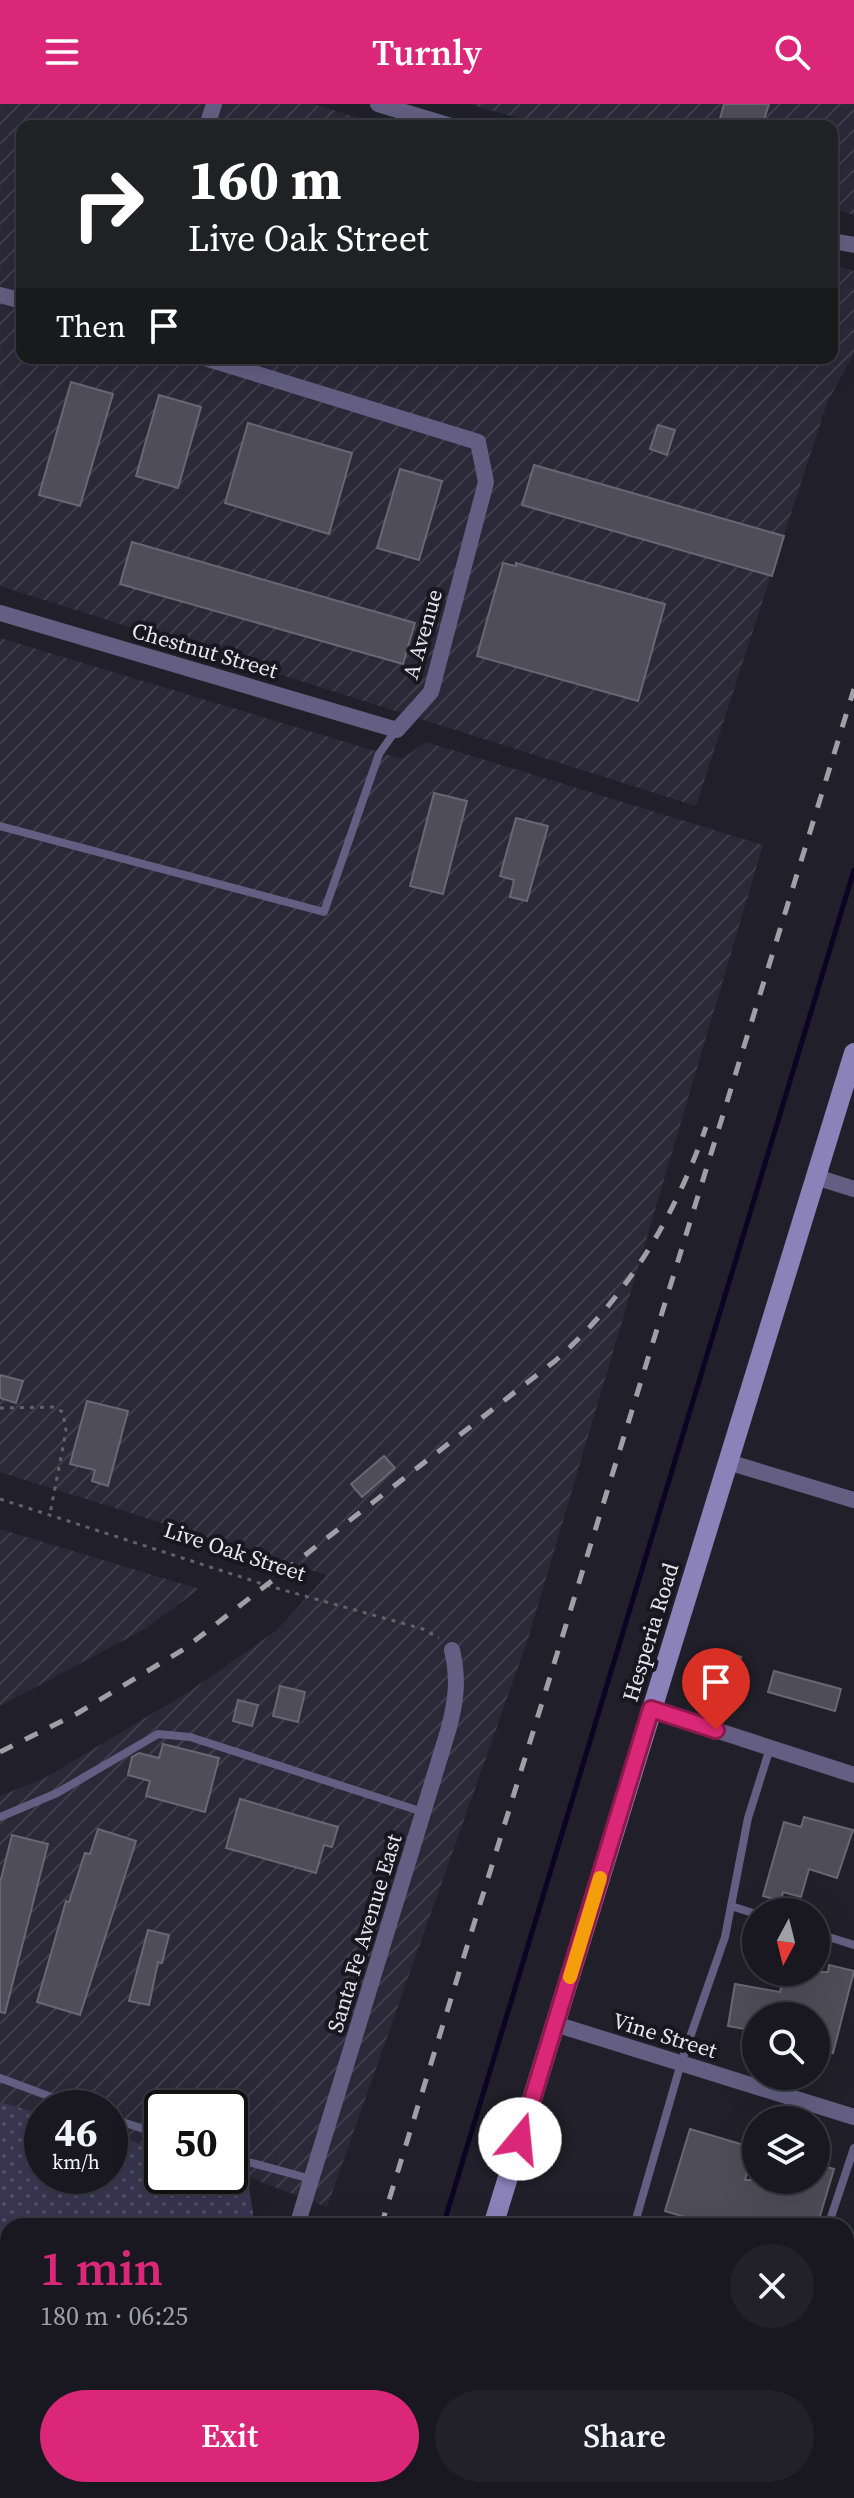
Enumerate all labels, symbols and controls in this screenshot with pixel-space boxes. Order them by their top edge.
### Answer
text: Turnly [372,28,482,77]
icon: menu [40,30,84,74]
icon: search [770,30,814,74]
text: 160 m [188,141,342,218]
icon: right [56,152,160,256]
text: Live Oak Street [188,214,429,263]
icon: arrive [142,304,186,348]
text: Then [56,306,126,347]
street label: A Avenue [395,586,449,682]
street label: Chestnut Street [129,615,282,685]
street label: Live Oak Street [160,1514,310,1588]
street label: Hesperia Road [615,1558,685,1705]
pin [682,1648,750,1730]
icon: arrive [694,1660,738,1704]
street label: Santa Fe Avenue East [320,1829,409,2036]
north arrow [742,1898,830,1986]
map controls [742,1898,830,2194]
button: search [742,2002,830,2090]
street label: Vine Street [609,2005,721,2065]
speed limit sign: 50 [144,2090,248,2194]
position arrow [478,2097,562,2181]
text: 46 [54,2105,98,2159]
button: layers [742,2106,830,2194]
text: km/h [52,2148,100,2176]
text: 1 min [40,2235,163,2301]
button: close [730,2244,814,2328]
text: 180 m · 06:25 [40,2298,188,2334]
button: Exit [40,2390,419,2482]
button: Share [435,2390,814,2482]

